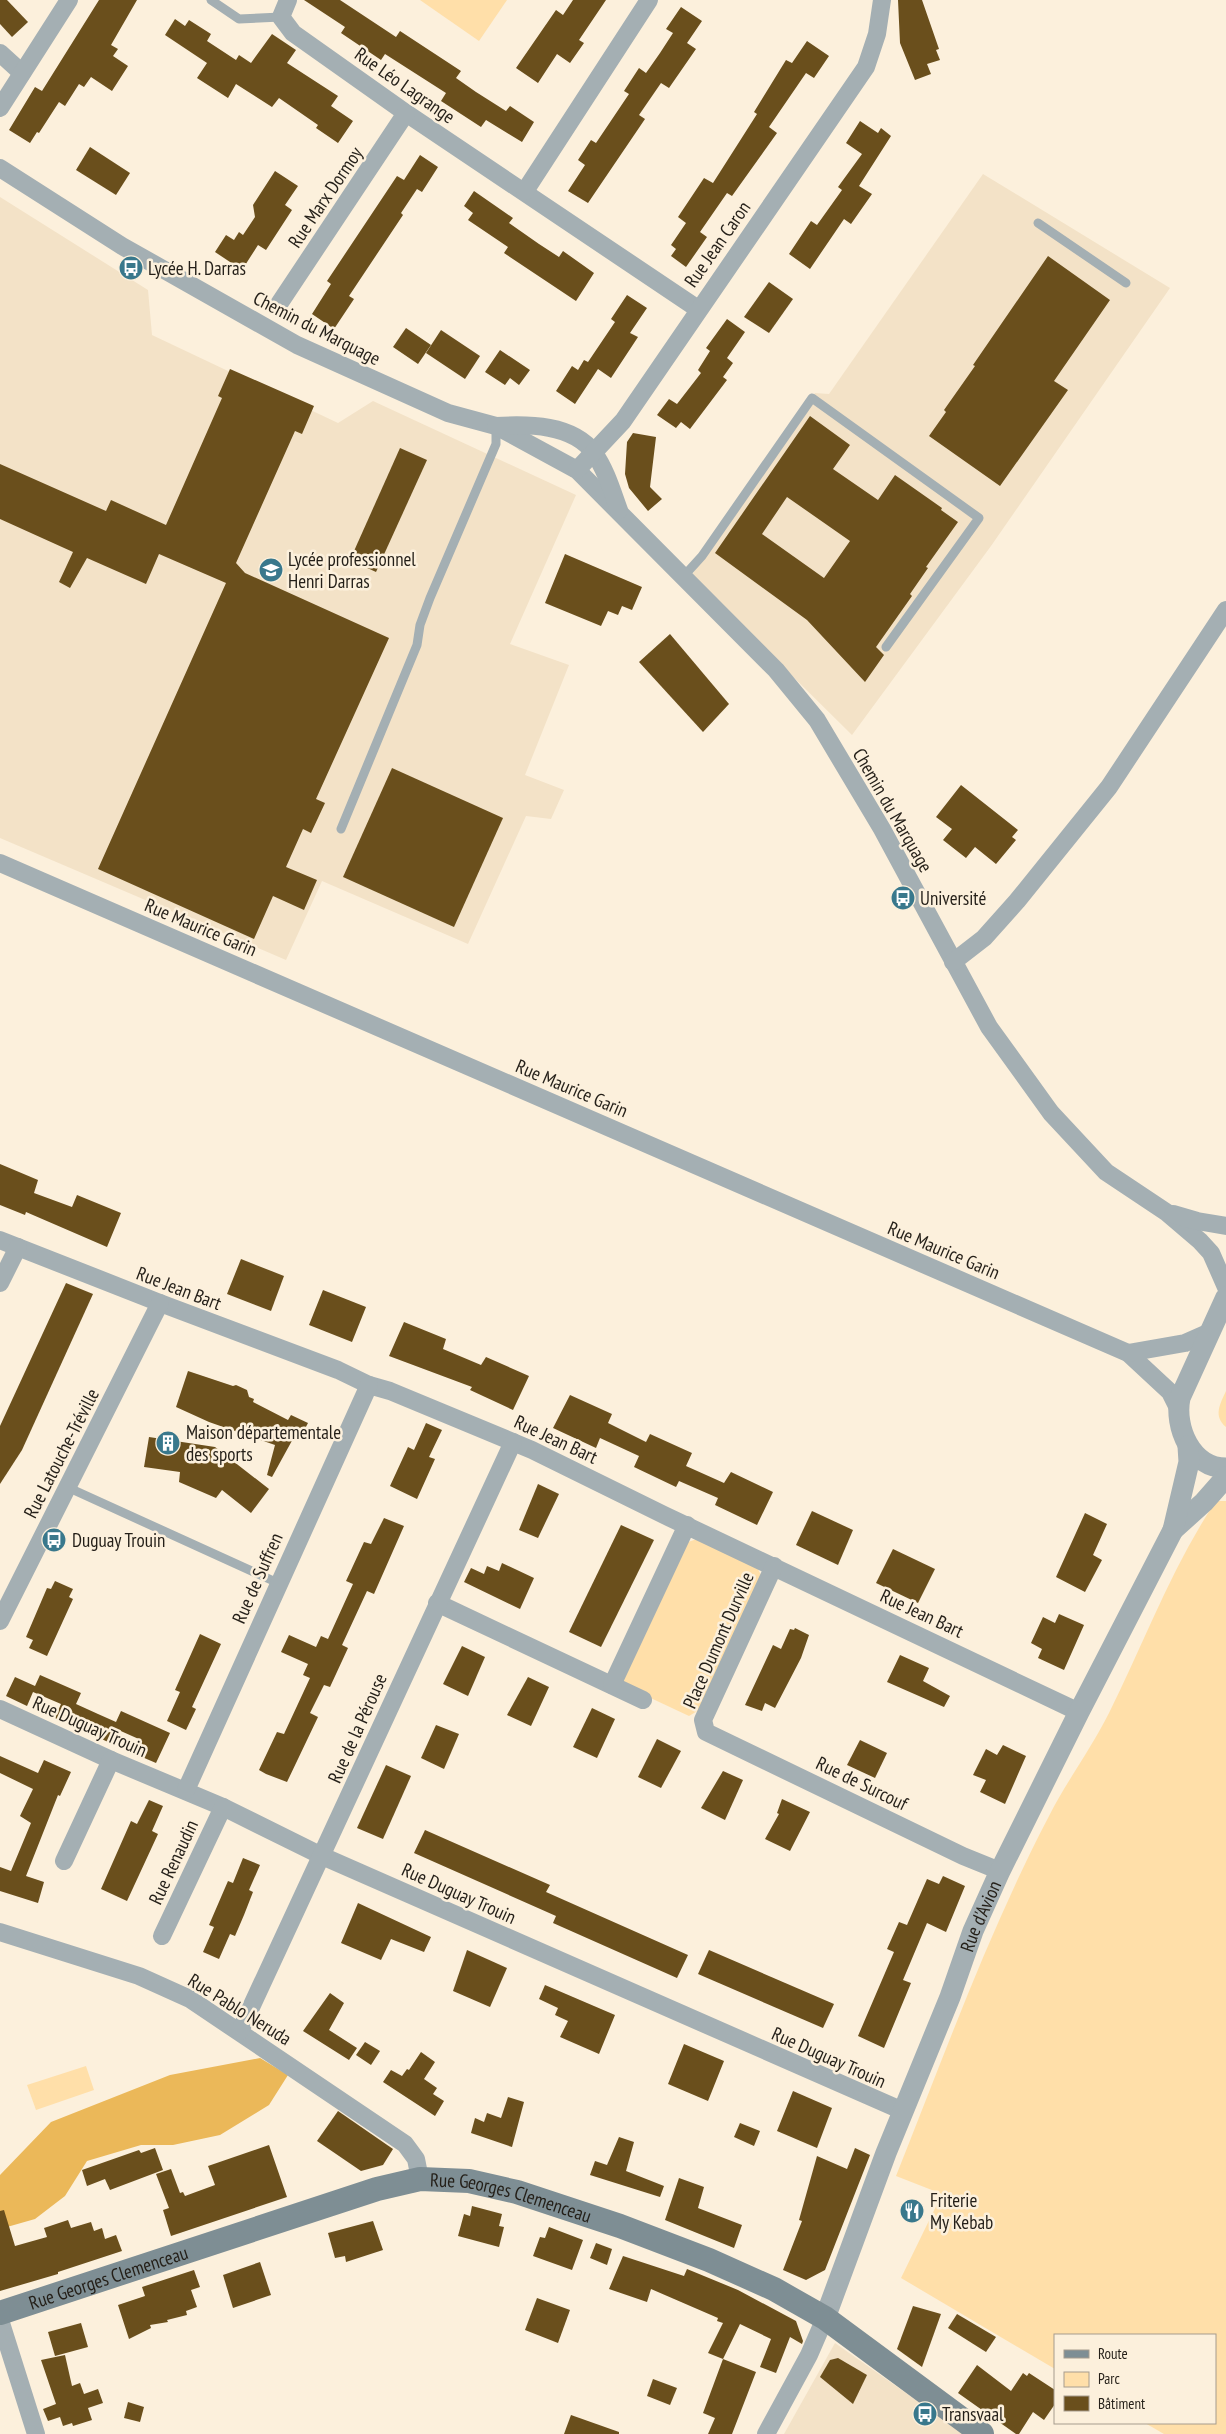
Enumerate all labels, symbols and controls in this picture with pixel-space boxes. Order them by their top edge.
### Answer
street label: Rue Léo Lagrange [350,42,460,128]
street label: Rue Marx Dormoy [282,141,368,252]
street label: Rue Jean Caron [679,196,755,292]
bus stop icon: Lycée H. Darras [118,255,144,281]
place label: Lycée H. Darras [148,256,246,280]
street label: Chemin du Marquage [249,286,385,370]
place label: Lycée professionnel Henri Darras [288,547,416,593]
school or university icon: Lycée professionnel Henri Darras [258,557,284,583]
street label: Chemin du Marquage [848,744,938,876]
bus stop icon: Université [890,885,916,911]
place label: Université [920,886,986,910]
street label: Rue Maurice Garin [141,893,261,961]
street label: Rue Maurice Garin [512,1054,632,1122]
street label: Rue Maurice Garin [884,1216,1004,1284]
street label: Rue Jean Bart [133,1261,226,1315]
street label: Rue Latouche-Tréville [18,1384,104,1522]
street label: Rue Jean Bart [511,1409,602,1469]
place label: Maison départementale des sports [186,1420,341,1466]
building icon: Maison départementale des sports [155,1430,181,1456]
bus stop icon: Duguay Trouin [41,1527,67,1553]
place label: Duguay Trouin [72,1528,165,1552]
street label: Rue de Suffren [226,1529,288,1627]
street label: Place Dumont Durville [677,1568,759,1712]
street label: Rue Jean Bart [877,1583,968,1643]
street label: Rue de la Pérouse [322,1669,392,1786]
street label: Rue Duguay Trouin [29,1690,151,1762]
street label: Rue de Surcouf [812,1751,913,1816]
street label: Rue Renaudin [143,1816,203,1908]
street label: Rue Duguay Trouin [398,1857,520,1929]
street label: Rue d'Avion [955,1877,1006,1955]
street label: Rue Pablo Neruda [184,1968,296,2050]
street label: Rue Duguay Trouin [768,2021,890,2093]
street label: Rue Georges Clemenceau [429,2167,595,2228]
place label: Friterie My Kebab [930,2188,993,2234]
restaurant icon: Friterie My Kebab [899,2198,925,2224]
street label: Rue Georges Clemenceau [26,2240,191,2315]
legend [1054,2334,1216,2424]
text: Route [1098,2344,1128,2363]
text: Parc [1098,2369,1120,2388]
text: Bâtiment [1098,2394,1145,2413]
bus stop icon: Transvaal [912,2401,938,2427]
place label: Transvaal [942,2402,1004,2426]

